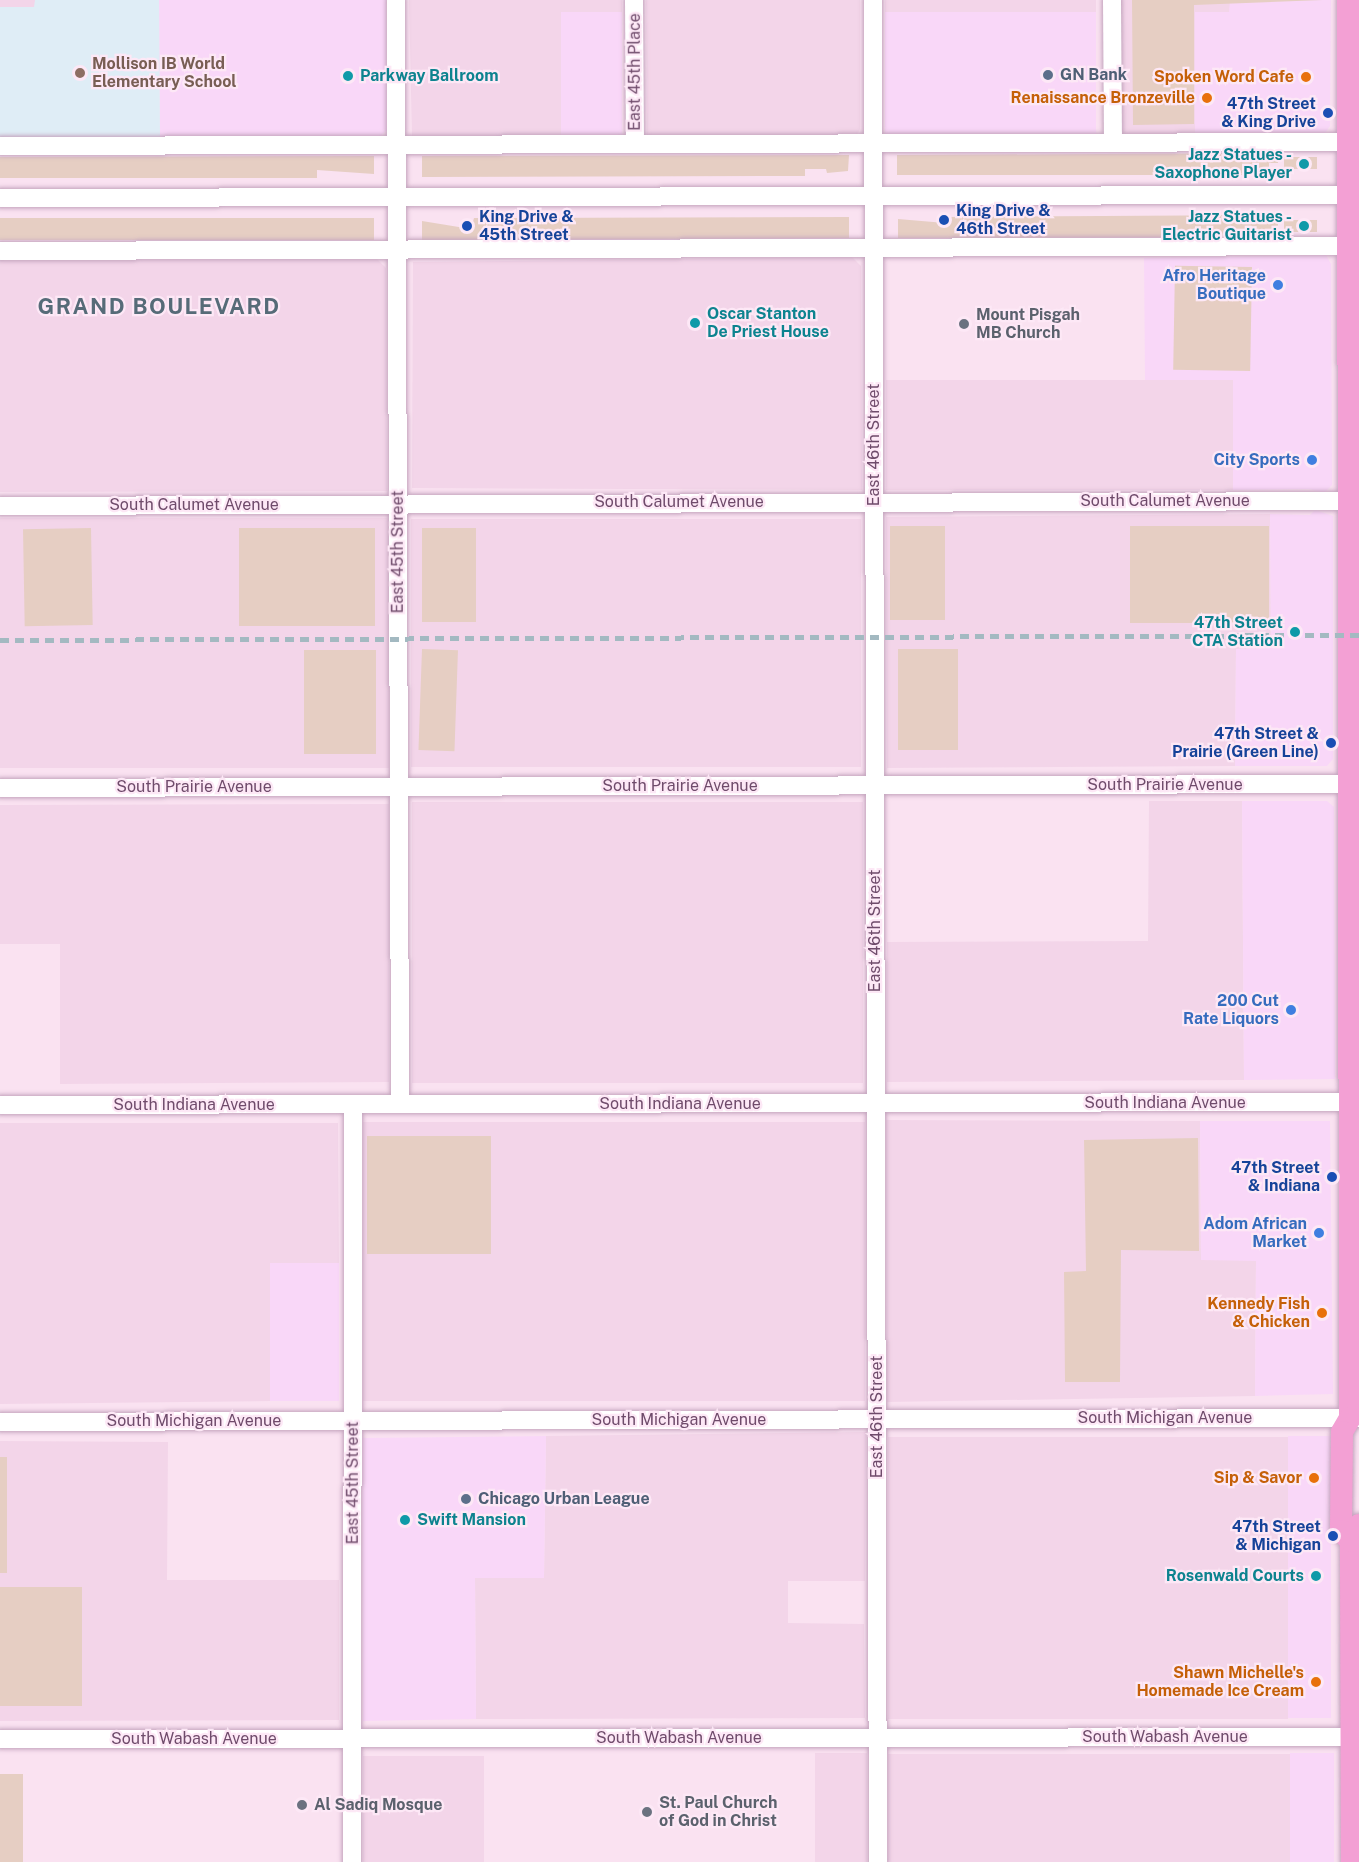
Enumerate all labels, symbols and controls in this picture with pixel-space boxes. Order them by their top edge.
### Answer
street label: East 45th Place [625,13,645,131]
place label: Mollison IB World Elementary School [92,54,237,92]
place label: GN Bank [1060,65,1127,85]
marker: Mollison IB World Elementary School [73,66,87,80]
place label: Parkway Ballroom [360,66,499,86]
place label: Spoken Word Cafe [1153,67,1294,87]
marker: GN Bank [1041,68,1055,82]
marker: Parkway Ballroom [341,69,355,83]
marker: Spoken Word Cafe [1299,70,1313,84]
place label: Renaissance Bronzeville [1011,88,1195,108]
marker: Renaissance Bronzeville [1200,91,1214,105]
place label: 47th Street & King Drive [1221,94,1316,132]
marker: 47th Street & King Drive [1321,106,1335,120]
place label: Jazz Statues - Saxophone Player [1154,145,1292,183]
marker: Jazz Statues - Saxophone Player [1297,157,1311,171]
place label: King Drive & 46th Street [956,201,1051,239]
place label: King Drive & 45th Street [479,207,574,245]
place label: Jazz Statues - Electric Guitarist [1162,207,1292,245]
marker: King Drive & 46th Street [937,213,951,227]
marker: King Drive & 45th Street [460,219,474,233]
marker: Jazz Statues - Electric Guitarist [1297,219,1311,233]
place label: Afro Heritage Boutique [1162,266,1266,304]
marker: Afro Heritage Boutique [1271,278,1285,292]
district label: GRAND BOULEVARD [37,294,281,320]
place label: Oscar Stanton De Priest House [707,304,829,342]
place label: Mount Pisgah MB Church [976,305,1080,343]
marker: Oscar Stanton De Priest House [688,316,702,330]
marker: Mount Pisgah MB Church [957,317,971,331]
street label: East 46th Street [864,384,884,506]
place label: City Sports [1213,450,1300,470]
marker: City Sports [1305,453,1319,467]
street label: East 45th Street [388,491,408,613]
street label: South Calumet Avenue [1080,491,1250,511]
street label: South Calumet Avenue [594,492,764,512]
street label: South Calumet Avenue [109,495,279,515]
place label: 47th Street CTA Station [1192,613,1283,651]
marker: 47th Street CTA Station [1288,625,1302,639]
place label: 47th Street & Prairie (Green Line) [1172,724,1319,762]
marker: 47th Street & Prairie (Green Line) [1324,736,1338,750]
street label: South Prairie Avenue [1087,775,1243,795]
street label: South Prairie Avenue [602,776,758,796]
street label: South Prairie Avenue [116,777,272,797]
street label: East 46th Street [865,870,885,992]
place label: 200 Cut Rate Liquors [1183,991,1279,1029]
marker: 200 Cut Rate Liquors [1284,1003,1298,1017]
street label: South Indiana Avenue [1084,1093,1246,1113]
street label: South Indiana Avenue [599,1094,761,1114]
street label: South Indiana Avenue [113,1095,275,1115]
place label: 47th Street & Indiana [1231,1158,1320,1196]
marker: 47th Street & Indiana [1325,1170,1339,1184]
place label: Adom African Market [1203,1214,1307,1252]
marker: Adom African Market [1312,1226,1326,1240]
place label: Kennedy Fish & Chicken [1207,1294,1310,1332]
marker: Kennedy Fish & Chicken [1315,1306,1329,1320]
street label: East 46th Street [867,1356,887,1478]
street label: South Michigan Avenue [1078,1408,1252,1428]
street label: South Michigan Avenue [592,1410,766,1430]
street label: South Michigan Avenue [107,1411,281,1431]
street label: East 45th Street [343,1422,363,1544]
place label: Sip & Savor [1214,1468,1302,1488]
marker: Sip & Savor [1307,1471,1321,1485]
place label: Chicago Urban League [478,1489,650,1509]
marker: Chicago Urban League [459,1492,473,1506]
place label: Swift Mansion [417,1510,526,1530]
marker: Swift Mansion [398,1513,412,1527]
place label: 47th Street & Michigan [1232,1517,1321,1555]
marker: 47th Street & Michigan [1326,1529,1340,1543]
place label: Rosenwald Courts [1166,1566,1304,1586]
marker: Rosenwald Courts [1309,1569,1323,1583]
place label: Shawn Michelle's Homemade Ice Cream [1136,1663,1304,1701]
marker: Shawn Michelle's Homemade Ice Cream [1309,1675,1323,1689]
street label: South Wabash Avenue [1082,1727,1248,1747]
street label: South Wabash Avenue [596,1728,762,1748]
street label: South Wabash Avenue [111,1729,277,1749]
place label: St. Paul Church of God in Christ [659,1793,777,1831]
place label: Al Sadiq Mosque [314,1795,442,1815]
marker: Al Sadiq Mosque [295,1798,309,1812]
marker: St. Paul Church of God in Christ [640,1805,654,1819]

